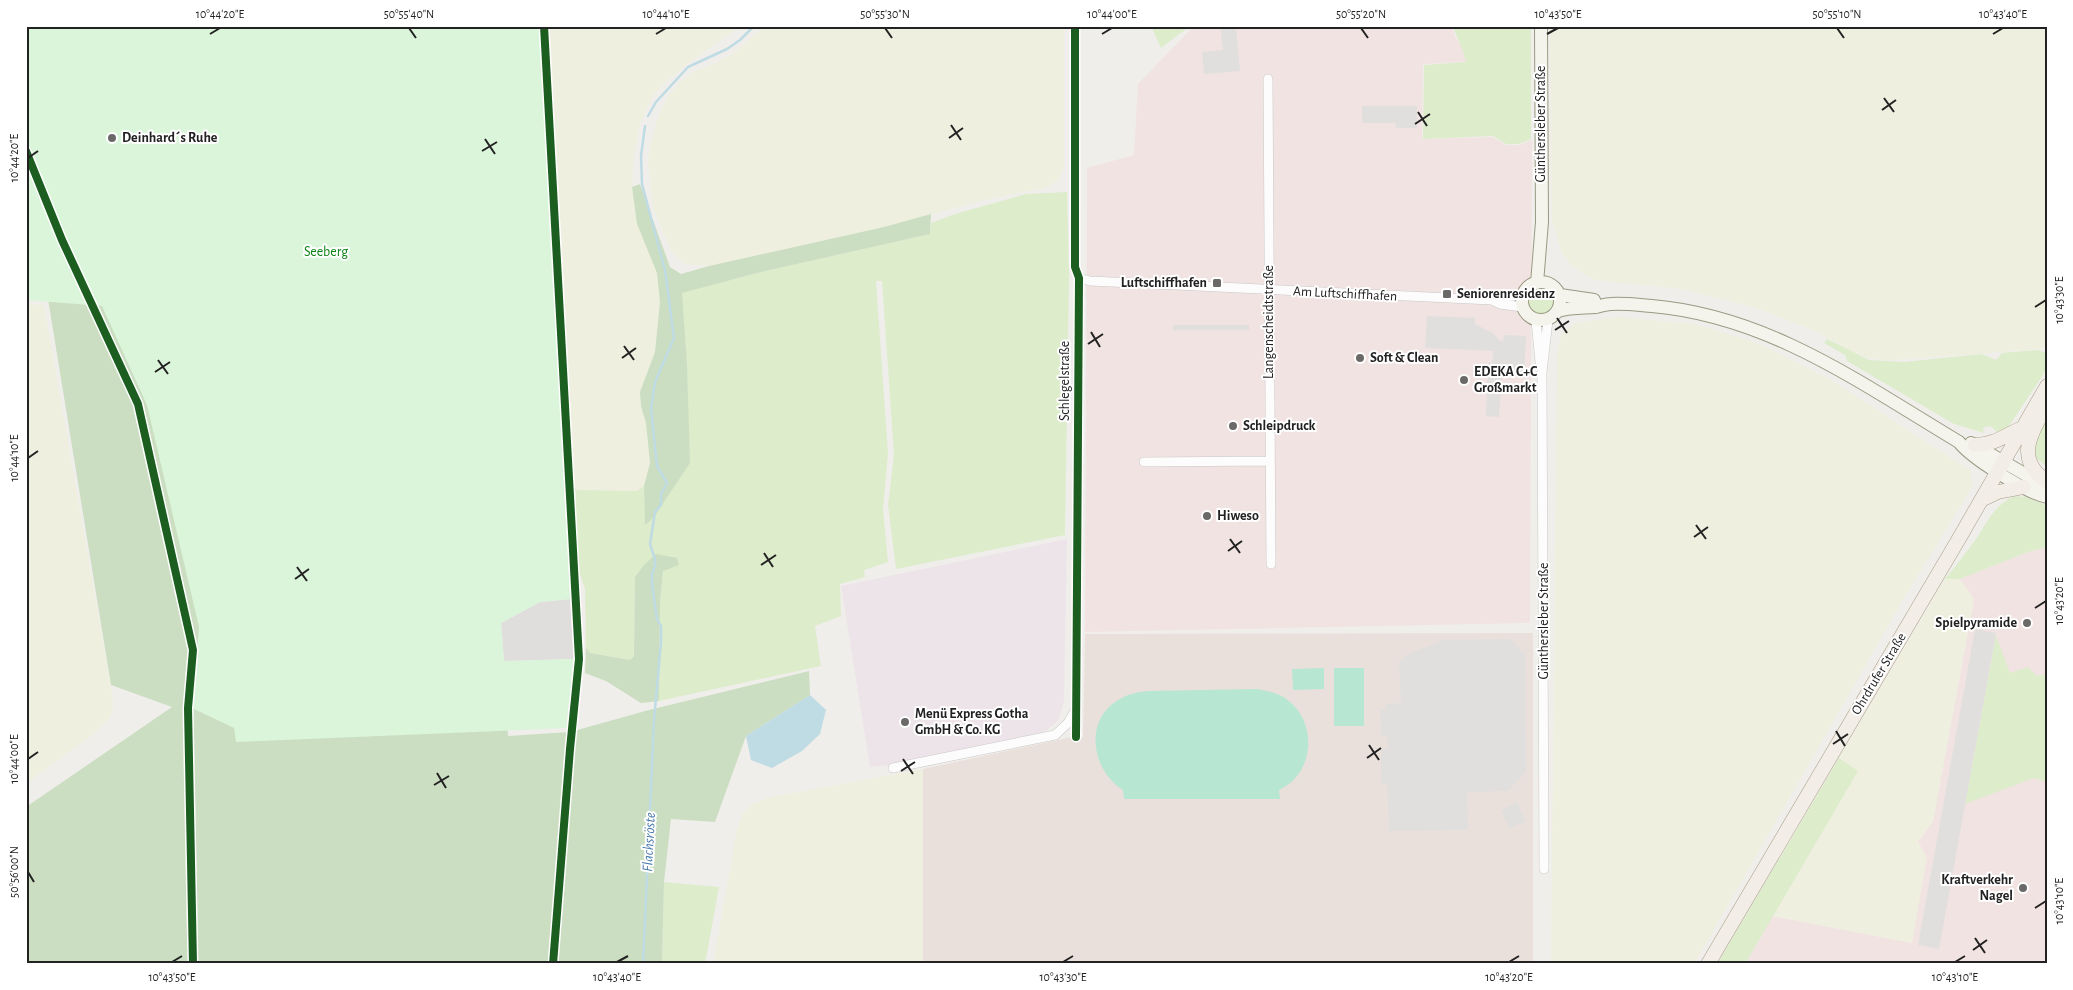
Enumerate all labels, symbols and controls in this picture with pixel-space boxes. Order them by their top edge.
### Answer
text: 10°44'20"E [196,8,244,20]
text: 50°55'40"N [384,8,434,20]
text: 10°44'10"E [642,8,690,20]
text: 50°55'30"N [860,8,910,20]
text: 10°44'00"E [1087,8,1137,20]
text: 50°55'20"N [1336,8,1386,20]
text: 10°43'50"E [1534,8,1582,20]
text: 50°55'10"N [1813,8,1861,20]
text: 10°43'40"E [1979,8,2027,20]
street label: Günthersleber Straße [1534,66,1548,182]
place label: Deinhard´s Ruhe [122,131,218,145]
marker: Deinhard´s Ruhe [106,132,118,144]
text: 10°44'20"E [8,134,20,182]
park label: Seeberg [304,245,348,259]
street label: Langenscheidtstraße [1262,265,1276,379]
place label: Luftschiffhafen [1121,276,1207,290]
text: 10°43'30"E [2053,276,2065,324]
marker: Luftschiffhafen [1211,277,1223,289]
street label: Am Luftschiffhafen [1293,284,1397,304]
place label: Seniorenresidenz [1457,287,1555,301]
marker: Seniorenresidenz [1441,288,1453,300]
street label: Schlegelstraße [1058,341,1072,421]
place label: Soft & Clean [1370,351,1439,365]
marker: Soft & Clean [1354,352,1366,364]
place label: EDEKA C+C Großmarkt [1474,365,1538,395]
marker: EDEKA C+C Großmarkt [1458,374,1470,386]
place label: Schleipdruck [1243,419,1316,433]
marker: Schleipdruck [1227,420,1239,432]
text: 10°44'10"E [8,434,20,482]
place label: Hiweso [1217,509,1259,523]
marker: Hiweso [1201,510,1213,522]
street label: Günthersleber Straße [1537,563,1551,679]
text: 10°43'20"E [2053,577,2065,625]
place label: Spielpyramide [1935,616,2017,630]
marker: Spielpyramide [2021,617,2033,629]
street label: Ohrdrufer Straße [1849,631,1909,717]
place label: Menü Express Gotha GmbH & Co. KG [915,707,1029,737]
marker: Menü Express Gotha GmbH & Co. KG [899,716,911,728]
text: 10°44'00"E [8,734,20,784]
water label: Flachsröste [640,812,658,872]
text: 50°56'00"N [8,846,20,898]
place label: Kraftverkehr Nagel [1941,873,2013,903]
text: 10°43'10"E [2053,878,2065,924]
marker: Kraftverkehr Nagel [2017,882,2029,894]
text: 10°43'50"E [148,971,196,983]
text: 10°43'40"E [593,971,641,983]
text: 10°43'30"E [1039,971,1087,983]
text: 10°43'20"E [1485,971,1533,983]
text: 10°43'10"E [1932,971,1978,983]

